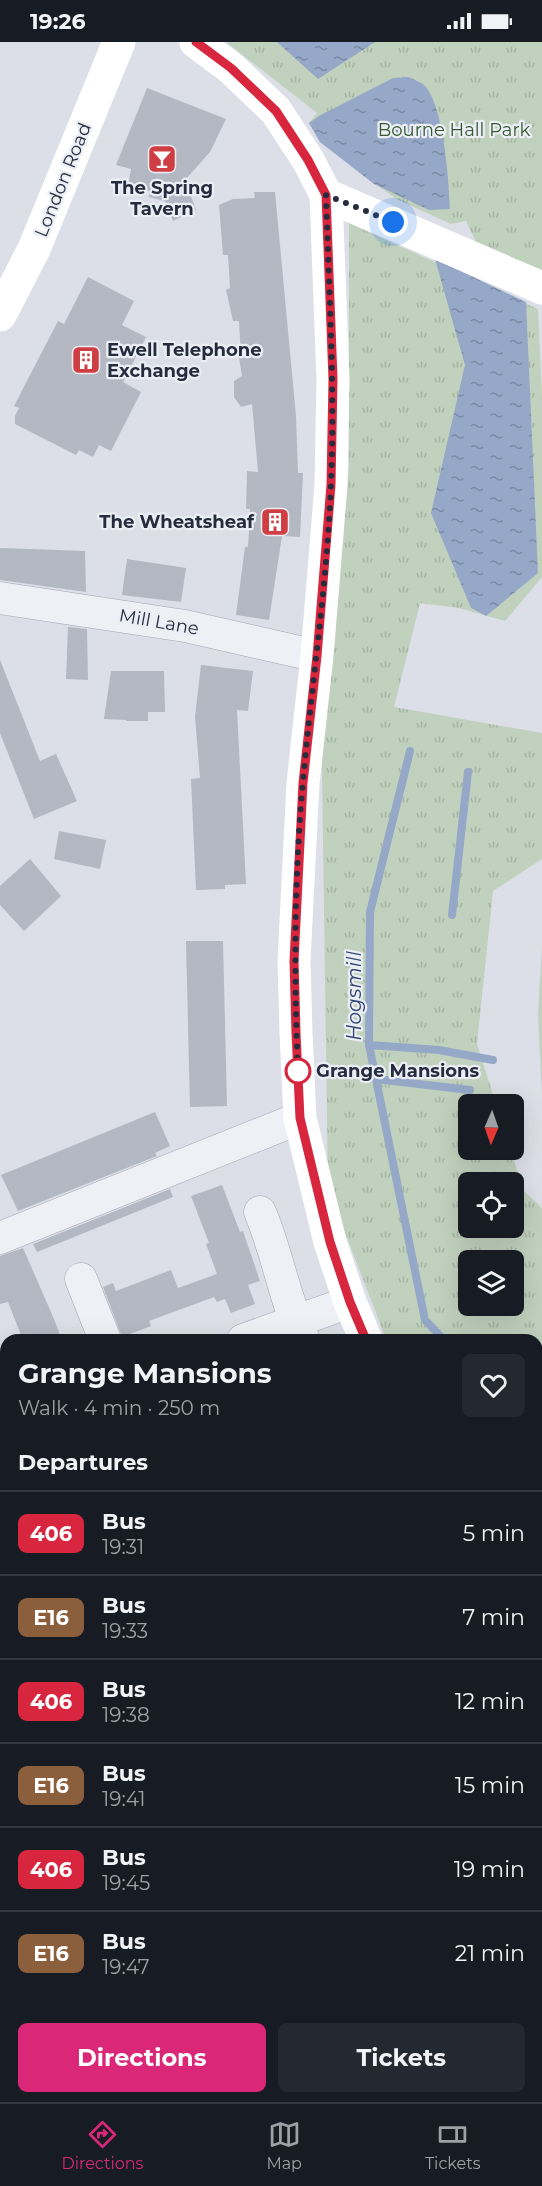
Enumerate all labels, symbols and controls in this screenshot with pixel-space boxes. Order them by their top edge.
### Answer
text: 19:26 [30,8,85,35]
park label: Bourne Hall Park [378,119,531,141]
street label: London Road [30,120,96,240]
bar icon: The Spring Tavern [146,143,178,175]
place label: The Spring Tavern [111,177,213,220]
your location [378,207,408,237]
place label: Ewell Telephone Exchange [107,339,262,382]
building icon: Ewell Telephone Exchange [70,344,102,376]
building icon: The Wheatsheaf [259,506,291,538]
place label: The Wheatsheaf [99,511,255,533]
street label: Mill Lane [117,604,201,640]
water label: Hogsmill [342,951,366,1041]
marker: Grange Mansions [285,1058,311,1084]
place label: Grange Mansions [316,1060,480,1082]
north arrow [458,1094,524,1160]
map controls [458,1094,524,1316]
button: locate [458,1172,524,1238]
button: layers [458,1250,524,1316]
button: heart [462,1354,525,1417]
text: Grange Mansions [18,1356,272,1390]
text: Walk · 4 min · 250 m [18,1396,220,1420]
text: Departures [18,1449,148,1476]
text: Bus [102,1508,146,1535]
text: 5 min [463,1520,525,1547]
text: 406 [30,1521,72,1546]
text: 19:31 [102,1535,144,1559]
text: Bus [102,1592,146,1619]
text: 7 min [462,1604,525,1631]
text: E16 [33,1605,69,1630]
text: 19:33 [102,1619,148,1643]
text: Bus [102,1676,146,1703]
text: 12 min [455,1688,525,1715]
text: 406 [30,1689,72,1714]
text: 19:38 [102,1703,150,1727]
text: Bus [102,1760,146,1787]
text: 15 min [455,1772,525,1799]
text: E16 [33,1773,69,1798]
text: 19:41 [102,1787,146,1811]
text: Bus [102,1844,146,1871]
text: 19 min [454,1856,525,1883]
text: 406 [30,1857,72,1882]
text: 19:45 [102,1871,150,1895]
text: Bus [102,1928,146,1955]
text: 21 min [455,1940,525,1967]
text: E16 [33,1941,69,1966]
text: 19:47 [102,1955,150,1979]
button: Directions [18,2023,266,2092]
button: Tickets [278,2023,525,2092]
tab: Directions [61,2118,143,2173]
tab: Map [266,2118,302,2173]
tab: Tickets [425,2118,481,2173]

